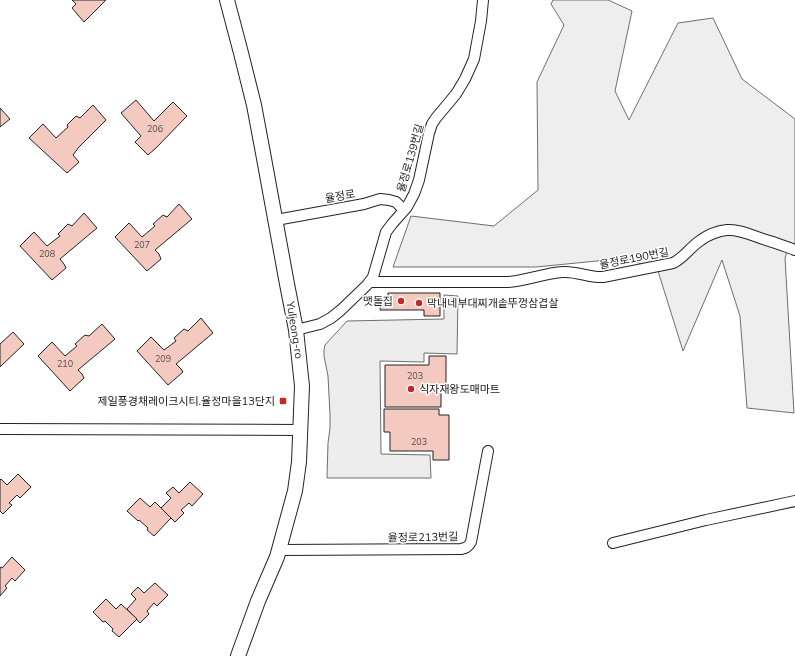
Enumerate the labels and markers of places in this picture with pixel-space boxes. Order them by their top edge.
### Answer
place label: 맷돌집 [363,294,393,308]
marker: 맷돌집 [396,296,406,306]
place label: 막내네부대찌개솥뚜껑삼겹살 [427,296,559,310]
marker: 막내네부대찌개솥뚜껑삼겹살 [414,298,424,308]
place label: 식자재왕도매마트 [419,382,500,396]
marker: 식자재왕도매마트 [406,384,416,394]
place label: 제일풍경채레이크시티.율정마을13단지 [97,394,275,408]
marker: 제일풍경채레이크시티.율정마을13단지 [278,396,288,406]

